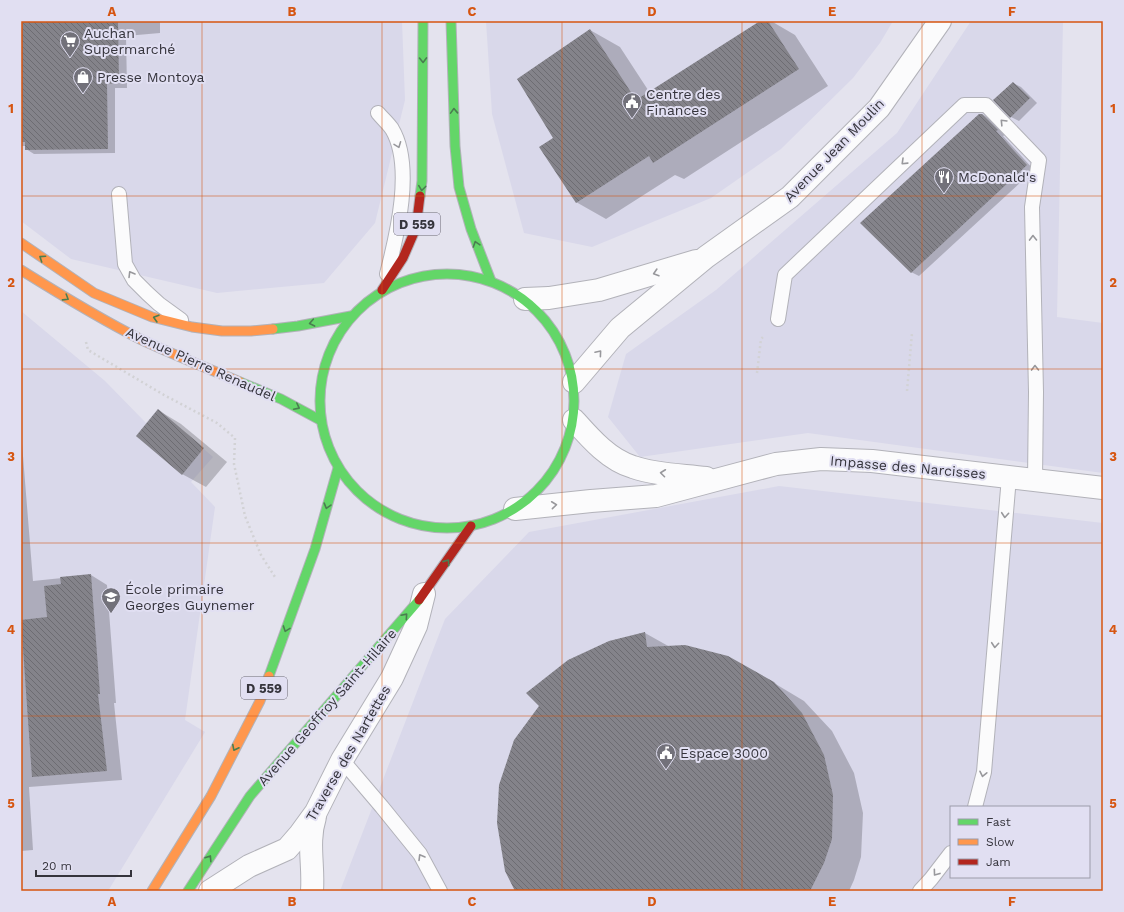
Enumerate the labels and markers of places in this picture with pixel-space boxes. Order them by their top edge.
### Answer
place label: Auchan Supermarché [84,25,175,57]
supermarket icon: Auchan Supermarché [59,30,81,58]
shop icon: Presse Montoya [72,66,94,94]
place label: Presse Montoya [97,69,205,85]
place label: Centre des Finances [646,86,721,118]
public building icon: Centre des Finances [621,91,643,119]
restaurant icon: McDonald's [933,166,955,194]
place label: McDonald's [958,169,1036,185]
place label: École primaire Georges Guynemer [125,581,255,613]
school or university icon: École primaire Georges Guynemer [100,586,122,614]
public building icon: Espace 3000 [655,742,677,770]
place label: Espace 3000 [680,745,768,761]

